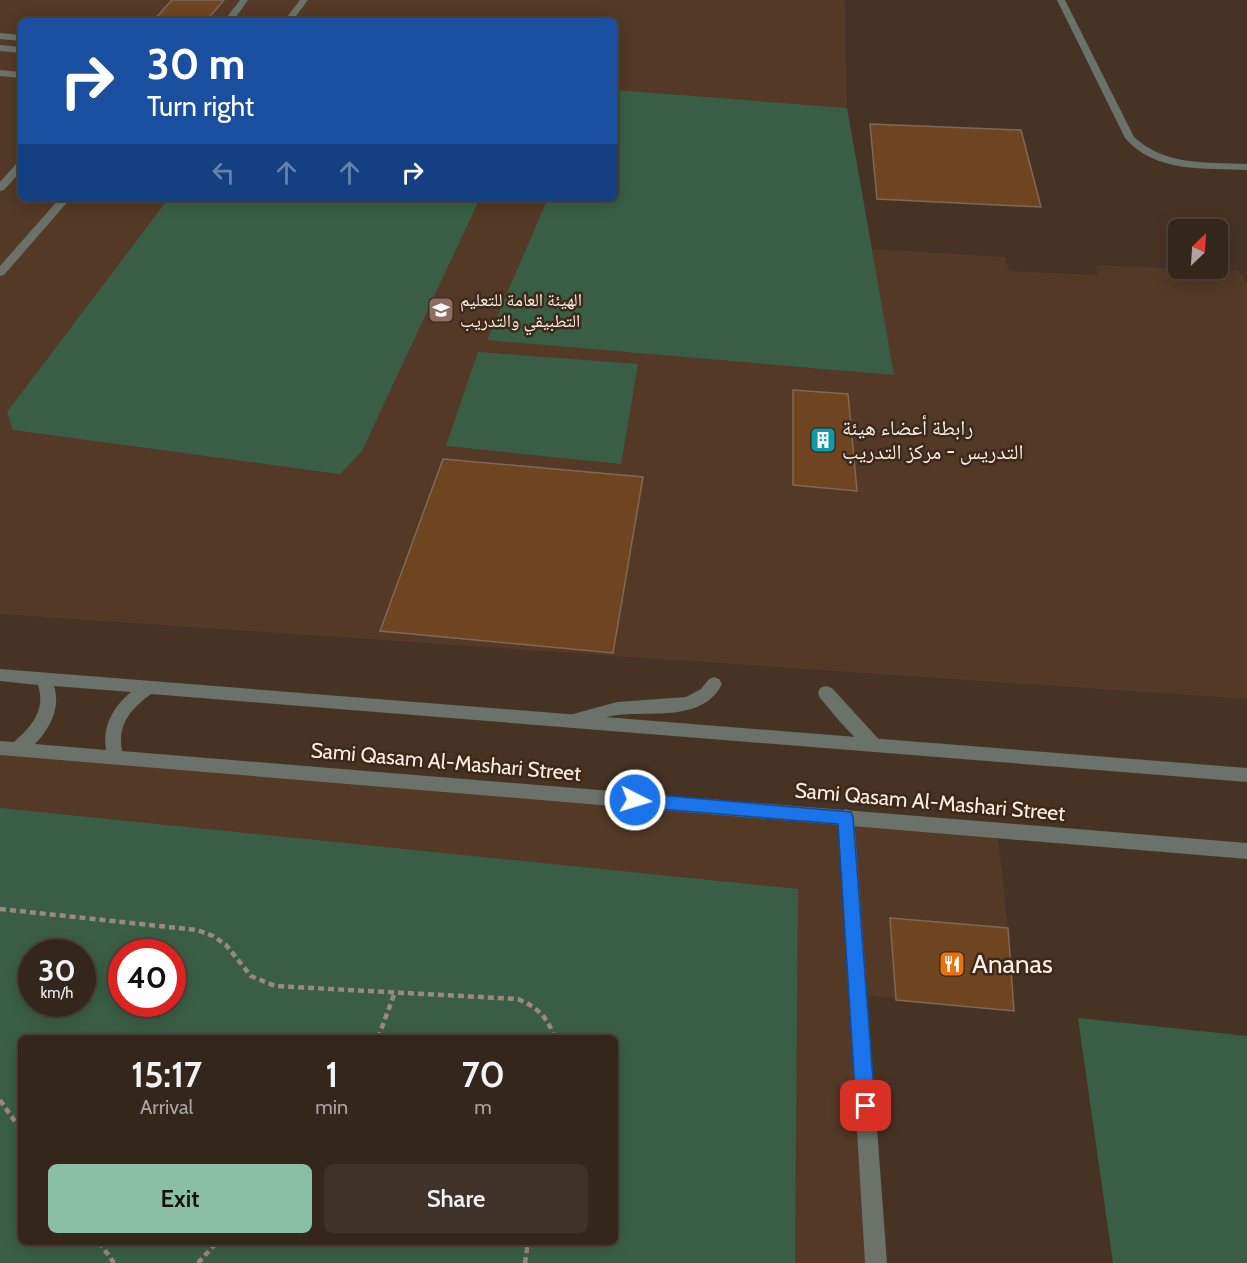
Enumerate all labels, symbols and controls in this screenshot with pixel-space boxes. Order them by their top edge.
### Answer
text: 30 m [147,38,245,90]
icon: right [48,42,126,120]
text: Turn right [147,90,254,123]
icon: left [207,156,240,189]
icon: ahead [270,156,303,189]
icon: ahead [333,156,366,189]
icon: right [396,156,429,189]
north arrow [1168,219,1228,279]
map controls [1168,219,1228,279]
place label: الهيئة العامة للتعليم التطبيقي والتدريب [460,289,582,336]
school or university icon: الهيئة العامة للتعليم التطبيقي والتدريب [426,295,456,325]
place label: رابطة أعضاء هيئة التدريس - مركز التدريب [842,415,1023,465]
building icon: رابطة أعضاء هيئة التدريس - مركز التدريب [808,425,838,455]
street label: Sami Qasam Al-Mashari Street [310,737,582,786]
position arrow [603,768,667,832]
street label: Sami Qasam Al-Mashari Street [794,777,1066,826]
speed limit sign: 40 [108,939,186,1017]
place label: Ananas [972,948,1053,980]
restaurant icon: Ananas [937,949,967,979]
text: 30 [38,952,76,989]
text: km/h [41,984,73,1002]
text: 15:17 [131,1052,202,1096]
text: 1 [325,1052,338,1096]
text: 70 [462,1052,505,1096]
pin [840,1080,891,1131]
icon: arrive [849,1089,882,1122]
text: Arrival [140,1095,193,1119]
text: min [315,1095,348,1119]
text: m [474,1095,492,1119]
button: Exit [48,1164,312,1233]
button: Share [324,1164,588,1233]

